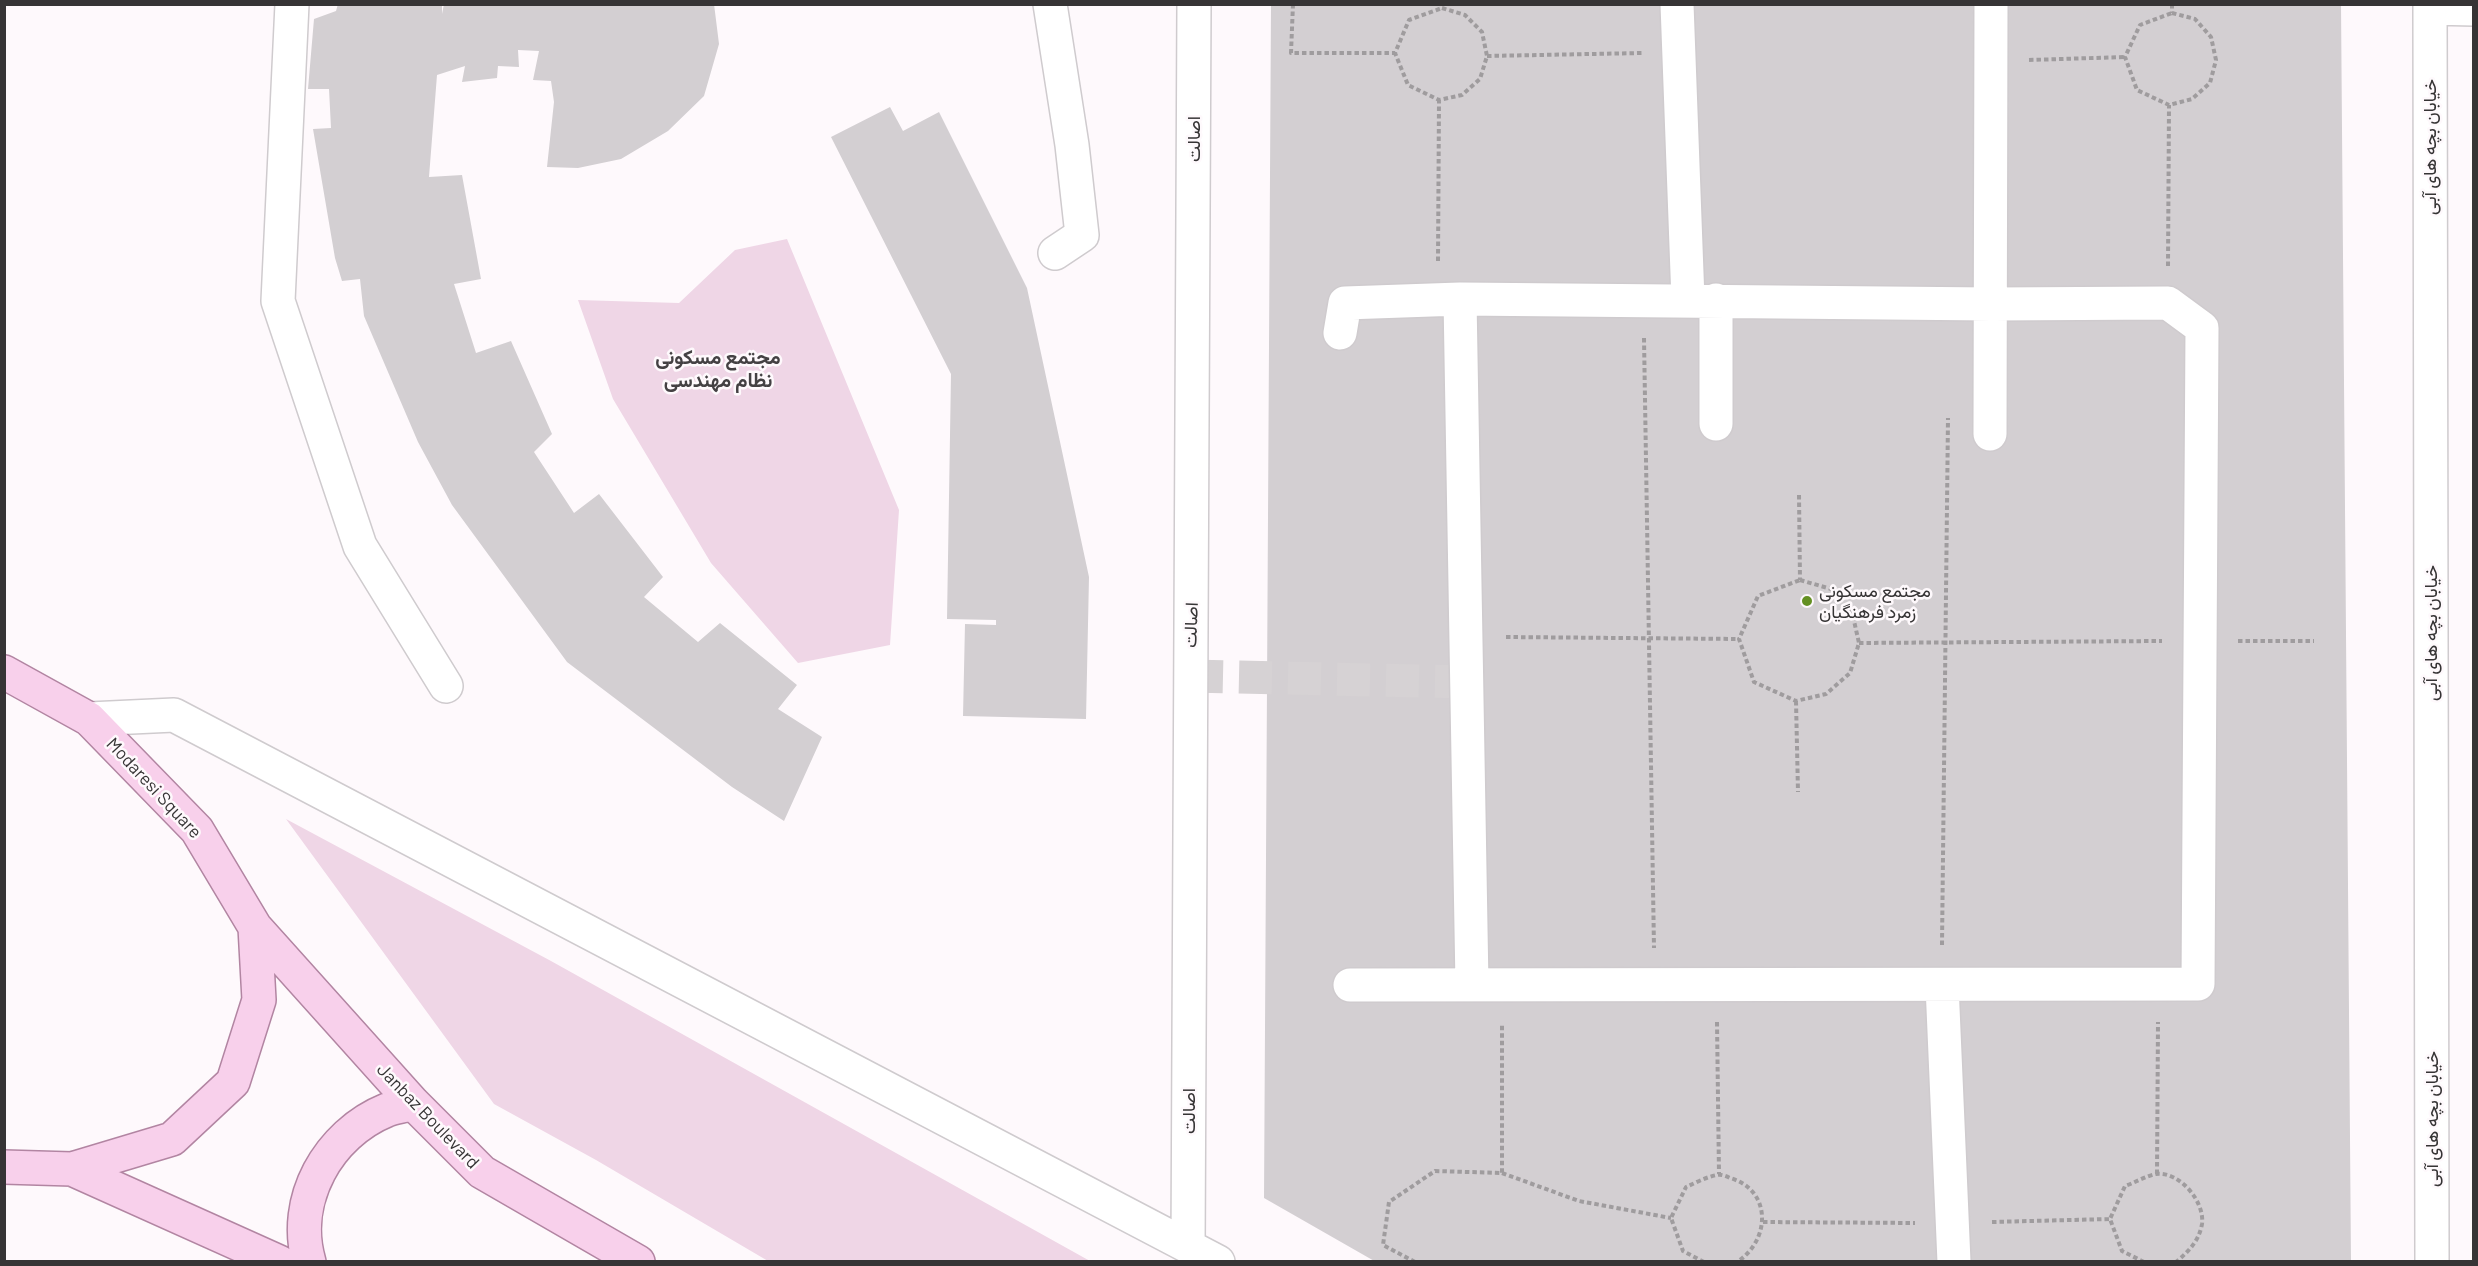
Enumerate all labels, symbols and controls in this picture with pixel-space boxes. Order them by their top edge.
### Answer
street label: خیابان بچه های آبی [2419,79,2441,215]
street label: اصالت [1183,116,1205,162]
district label: مجتمع مسکونی نظام مهندسی [655,345,781,392]
street label: خیابان بچه های آبی [2420,565,2442,701]
place label: مجتمع مسکونی زمرد فرهنگیان [1819,580,1931,622]
marker: مجتمع مسکونی زمرد فرهنگیان [1800,594,1814,608]
street label: اصالت [1179,602,1203,648]
street label: Modaresi Square [102,733,206,843]
street label: خیابان بچه های آبی [2421,1051,2443,1187]
street label: Janbaz Boulevard [372,1059,484,1173]
street label: اصالت [1178,1088,1200,1134]

